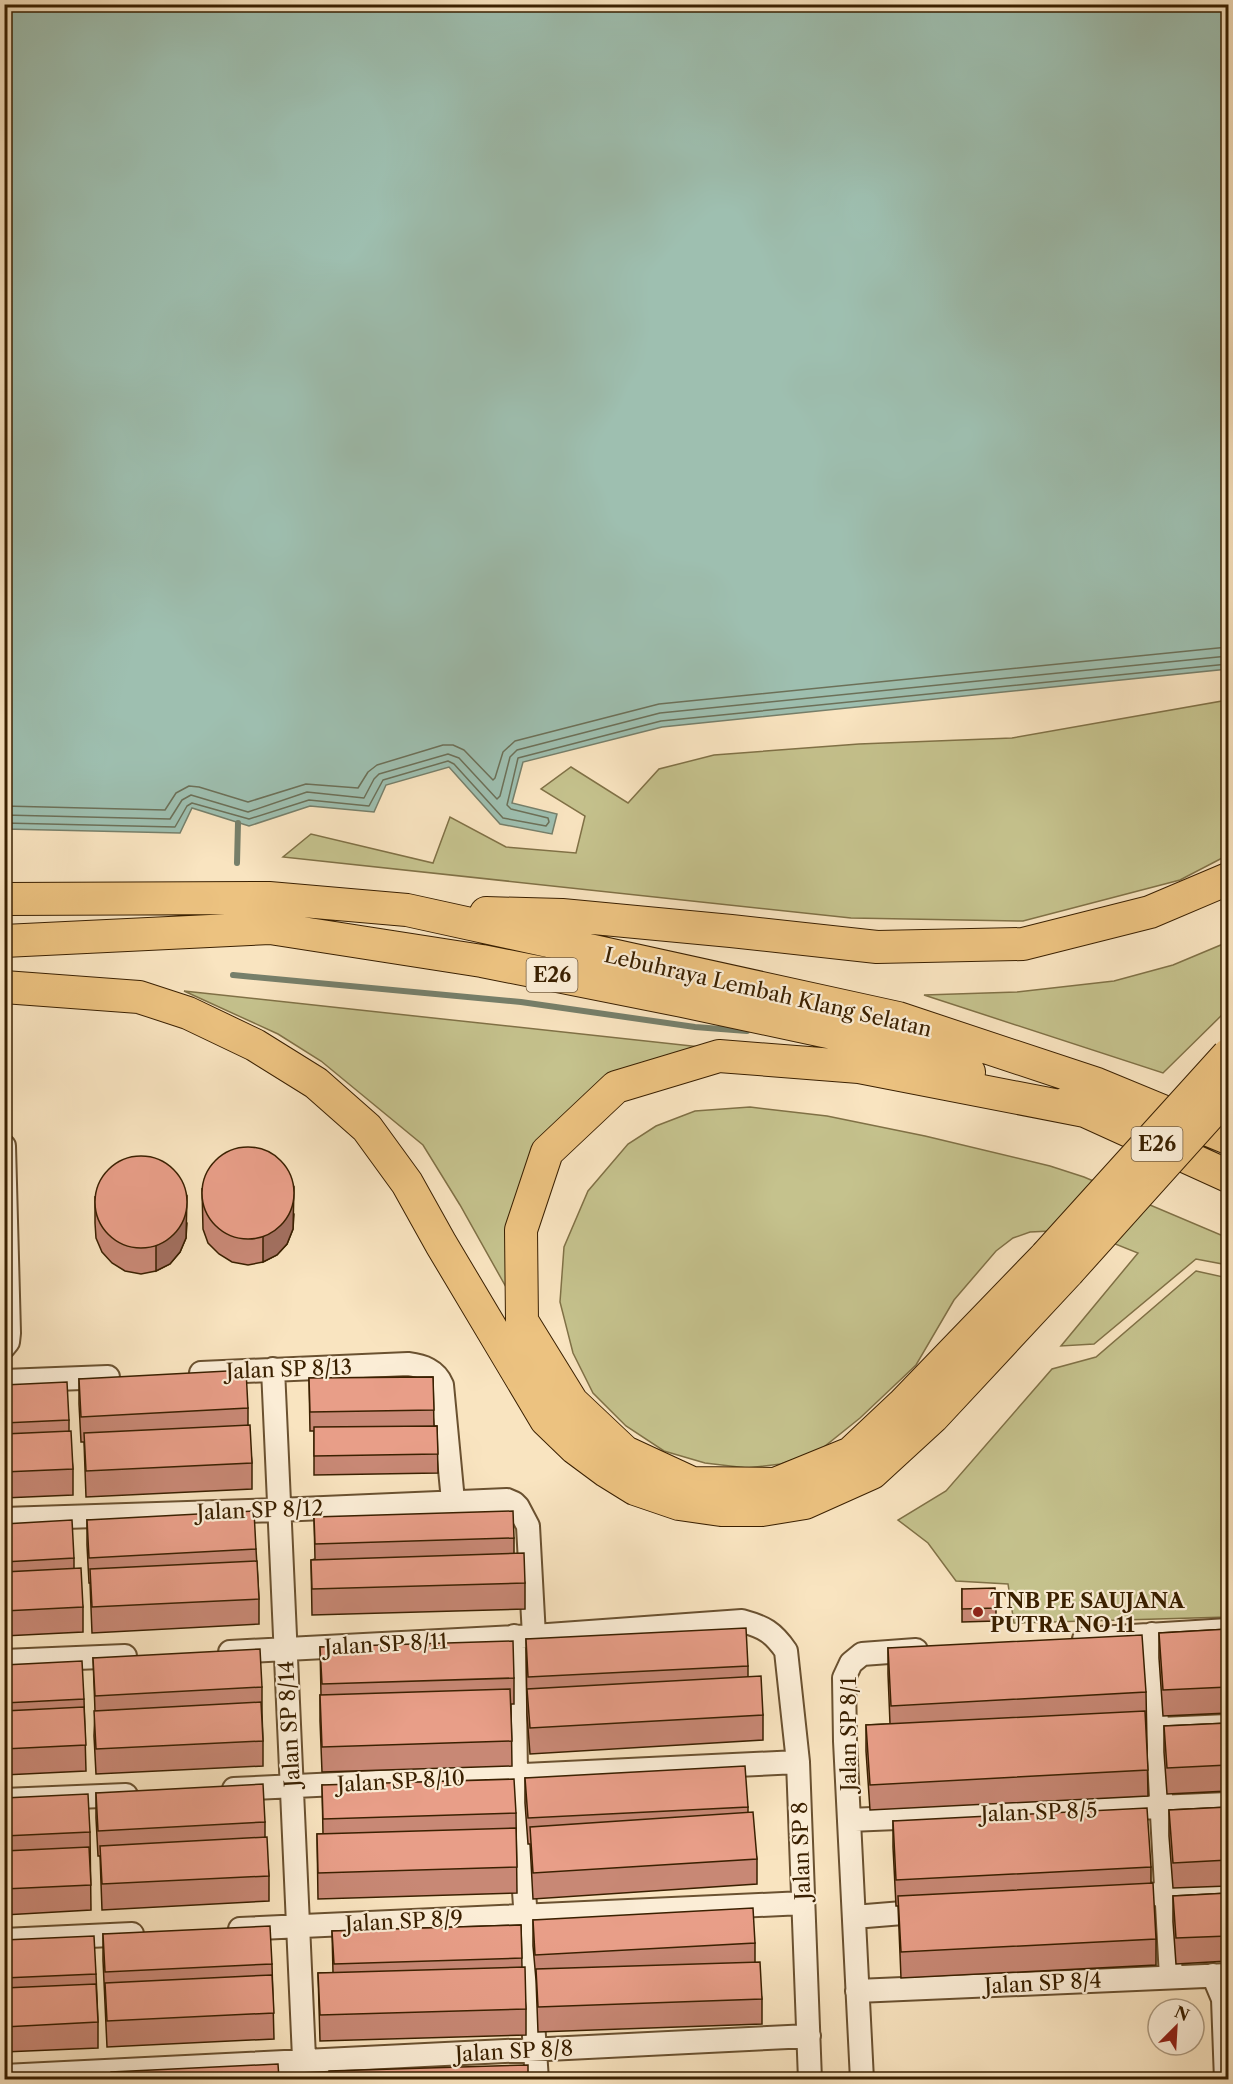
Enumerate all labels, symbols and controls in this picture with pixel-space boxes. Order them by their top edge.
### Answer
street label: Lebuhraya Lembah Klang Selatan [602,942,934,1042]
road number: E26 [526,958,578,992]
road number: E26 [1132,1127,1182,1161]
street label: Jalan SP 8/13 [223,1354,352,1384]
street label: Jalan SP 8/12 [193,1495,324,1525]
place label: TNB PE SAUJANA PUTRA NO 11 [990,1588,1185,1637]
marker: TNB PE SAUJANA PUTRA NO 11 [971,1605,985,1619]
street label: Jalan SP 8/11 [321,1628,448,1660]
street label: Jalan SP 8/14 [273,1660,305,1791]
street label: Jalan SP 8/1 [836,1677,861,1794]
street label: Jalan SP 8/10 [334,1765,465,1797]
street label: Jalan SP 8/5 [977,1797,1098,1827]
street label: Jalan SP 8 [787,1801,815,1904]
street label: Jalan SP 8/9 [341,1905,464,1937]
street label: Jalan SP 8/4 [981,1967,1102,1999]
north arrow [1146,1997,1206,2057]
text: N [1172,2001,1193,2025]
street label: Jalan SP 8/8 [451,2035,574,2067]

